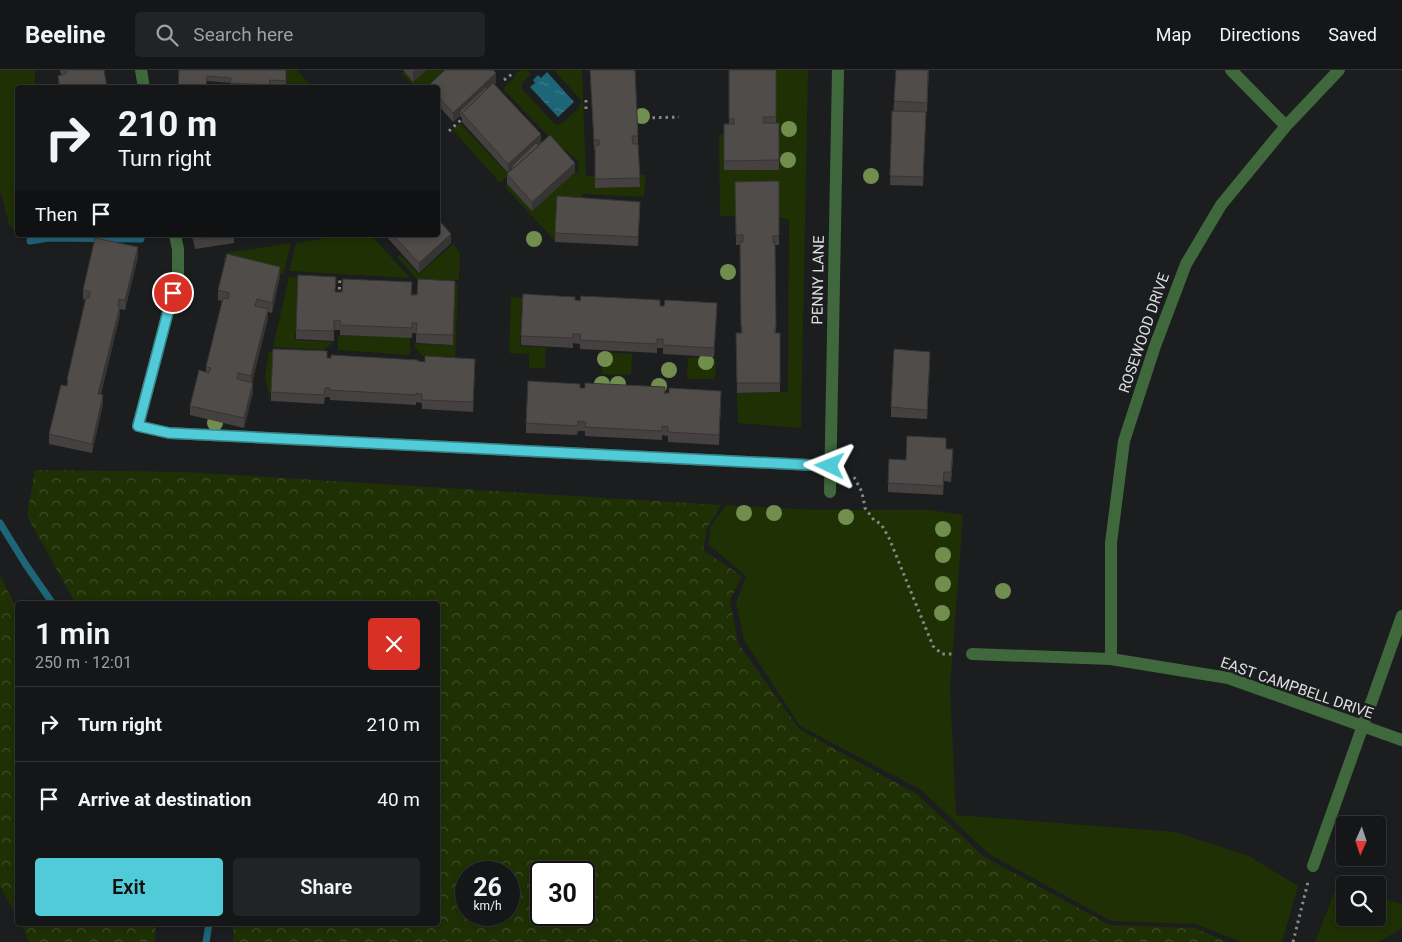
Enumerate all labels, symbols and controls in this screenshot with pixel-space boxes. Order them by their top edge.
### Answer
search box [135,12,485,57]
text: Beeline [25,21,105,49]
icon: search [153,21,181,49]
text: Search here [193,23,293,46]
text: Map [1156,24,1191,45]
text: Directions [1219,24,1300,45]
text: Saved [1328,24,1377,45]
text: 210 m [118,104,217,145]
icon: right [35,105,100,170]
text: Turn right [118,146,212,171]
icon: arrive [87,200,115,228]
text: Then [35,203,77,226]
street label: PENNY LANE [808,235,828,325]
street label: ROSEWOOD DRIVE [1115,270,1173,395]
pin [152,272,194,314]
icon: arrive [159,279,187,307]
position arrow [803,439,855,491]
text: 1 min [35,616,110,651]
button: close [368,618,420,670]
text: 250 m · 12:01 [35,653,132,672]
street label: EAST CAMPBELL DRIVE [1218,653,1376,723]
icon: right [35,710,63,738]
text: Turn right [78,713,162,736]
text: 210 m [367,713,420,736]
icon: arrive [35,785,63,813]
text: Arrive at destination [78,788,251,811]
text: 40 m [377,788,420,811]
north arrow [1336,816,1386,866]
map controls [1336,816,1386,926]
button: Exit [35,858,223,916]
button: Share [233,858,420,916]
speed limit sign: 30 [530,861,595,926]
text: 26 [473,873,502,902]
button: search [1336,876,1386,926]
text: km/h [473,899,502,913]

